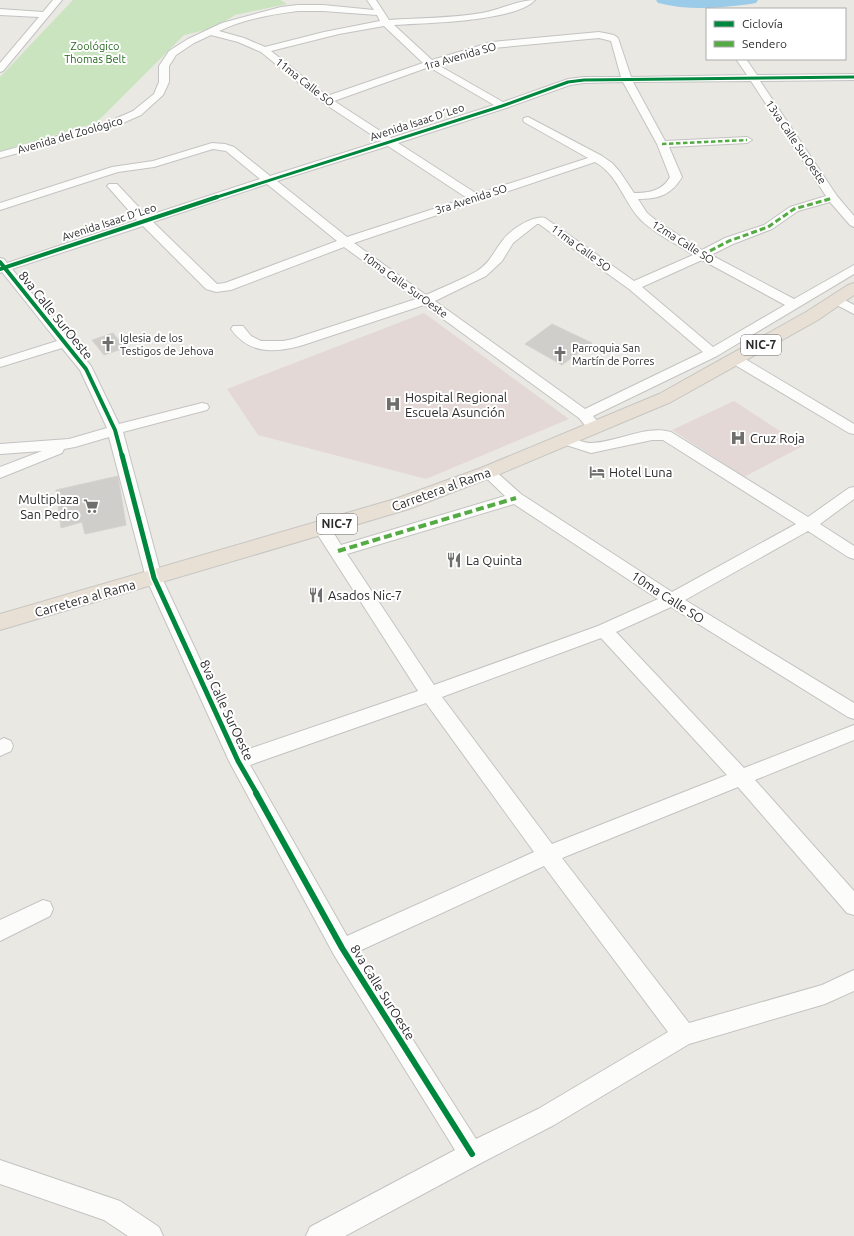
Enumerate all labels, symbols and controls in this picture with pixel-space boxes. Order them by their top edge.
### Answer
legend [706,8,846,60]
text: Ciclovía [742,17,783,30]
text: Sendero [742,37,787,50]
park label: Zoológico Thomas Belt [64,40,126,65]
street label: 1ra Avenida SO [422,40,498,72]
street label: 11ma Calle SO [273,55,337,109]
street label: 13va Calle SurOeste [763,98,829,186]
street label: Avenida Isaac D´Leo [368,101,466,143]
street label: Avenida del Zoológico [16,114,124,156]
street label: 3ra Avenida SO [434,182,508,216]
street label: Avenida Isaac D´Leo [60,201,158,243]
street label: 12ma Calle SO [650,218,716,266]
street label: 11ma Calle SO [549,222,613,274]
street label: 10ma Calle SurOeste [360,250,450,320]
street label: 8va Calle SurOeste [16,268,96,362]
place label: Iglesia de los Testigos de Jehova [120,332,214,357]
church icon: Iglesia de los Testigos de Jehova [99,335,117,353]
road number: NIC-7 [741,335,781,355]
place label: Parroquia San Martín de Porres [572,342,654,367]
church icon: Parroquia San Martín de Porres [551,345,569,363]
place label: Hospital Regional Escuela Asunción [405,390,508,419]
hospital icon: Hospital Regional Escuela Asunción [384,395,402,413]
hospital icon: Cruz Roja [729,429,747,447]
place label: Cruz Roja [750,431,805,445]
hotel icon: Hotel Luna [588,463,606,481]
street label: Carretera al Rama [390,465,492,513]
place label: Hotel Luna [609,465,672,479]
place label: Multiplaza San Pedro [18,492,79,521]
supermarket icon: Multiplaza San Pedro [82,497,100,515]
road number: NIC-7 [317,514,357,534]
restaurant icon: La Quinta [445,551,463,569]
place label: La Quinta [466,553,522,568]
street label: 10ma Calle SO [629,568,707,626]
street label: Carretera al Rama [33,577,137,619]
restaurant icon: Asados Nic-7 [307,586,325,604]
place label: Asados Nic-7 [328,588,402,602]
street label: 8va Calle SurOeste [198,658,256,762]
street label: 8va Calle SurOeste [348,942,418,1042]

